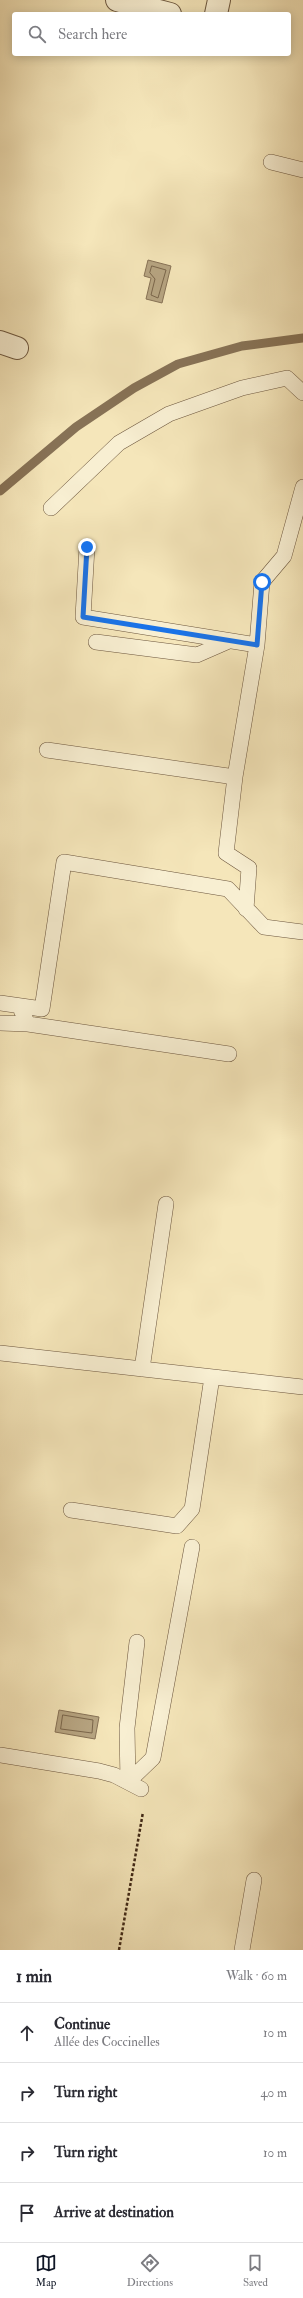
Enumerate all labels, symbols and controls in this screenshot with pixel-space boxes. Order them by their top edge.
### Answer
search box [12,12,291,56]
icon: search [26,23,48,45]
text: Search here [58,25,127,44]
route end [78,538,96,556]
route start [253,573,271,591]
text: 1 min [16,1966,52,1987]
text: Walk · 60 m [226,1968,287,1984]
text: Continue [54,2015,110,2034]
icon: ahead [16,2022,38,2044]
text: 10 m [263,2025,287,2041]
text: Allée des Coccinelles [54,2034,160,2050]
icon: right [16,2082,38,2104]
text: Turn right [54,2083,117,2102]
text: 40 m [261,2085,287,2101]
icon: right [16,2142,38,2164]
text: Turn right [54,2143,117,2162]
text: 10 m [263,2145,287,2161]
icon: arrive [16,2202,38,2224]
text: Arrive at destination [54,2203,174,2222]
tab: Map [35,2252,57,2289]
tab: Directions [127,2252,173,2289]
tab: Saved [243,2252,268,2289]

